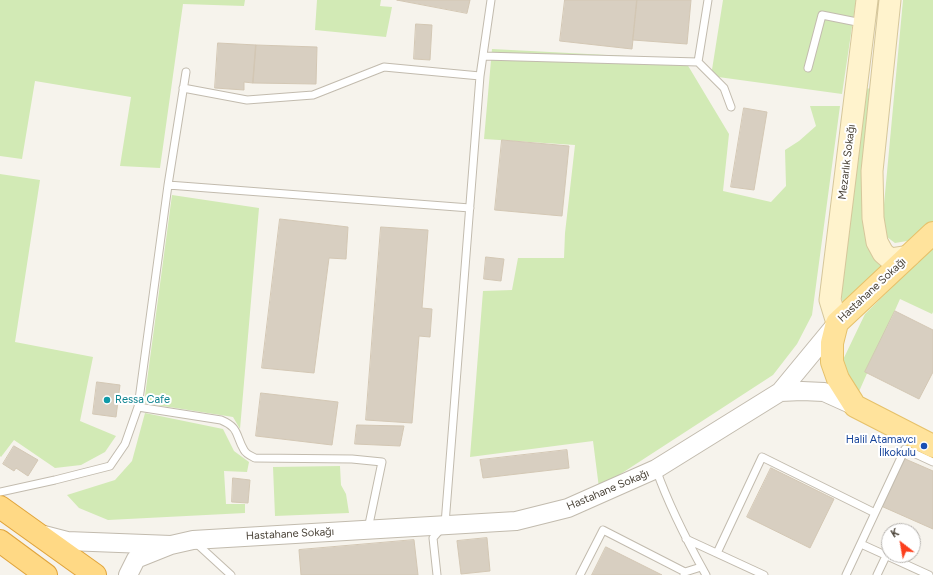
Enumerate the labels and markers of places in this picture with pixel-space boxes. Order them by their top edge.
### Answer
place label: Ressa Cafe [115,393,170,407]
marker: Ressa Cafe [102,395,112,405]
place label: Halil Atamavcı İlkokulu [846,433,916,459]
marker: Halil Atamavcı İlkokulu [919,441,929,451]

